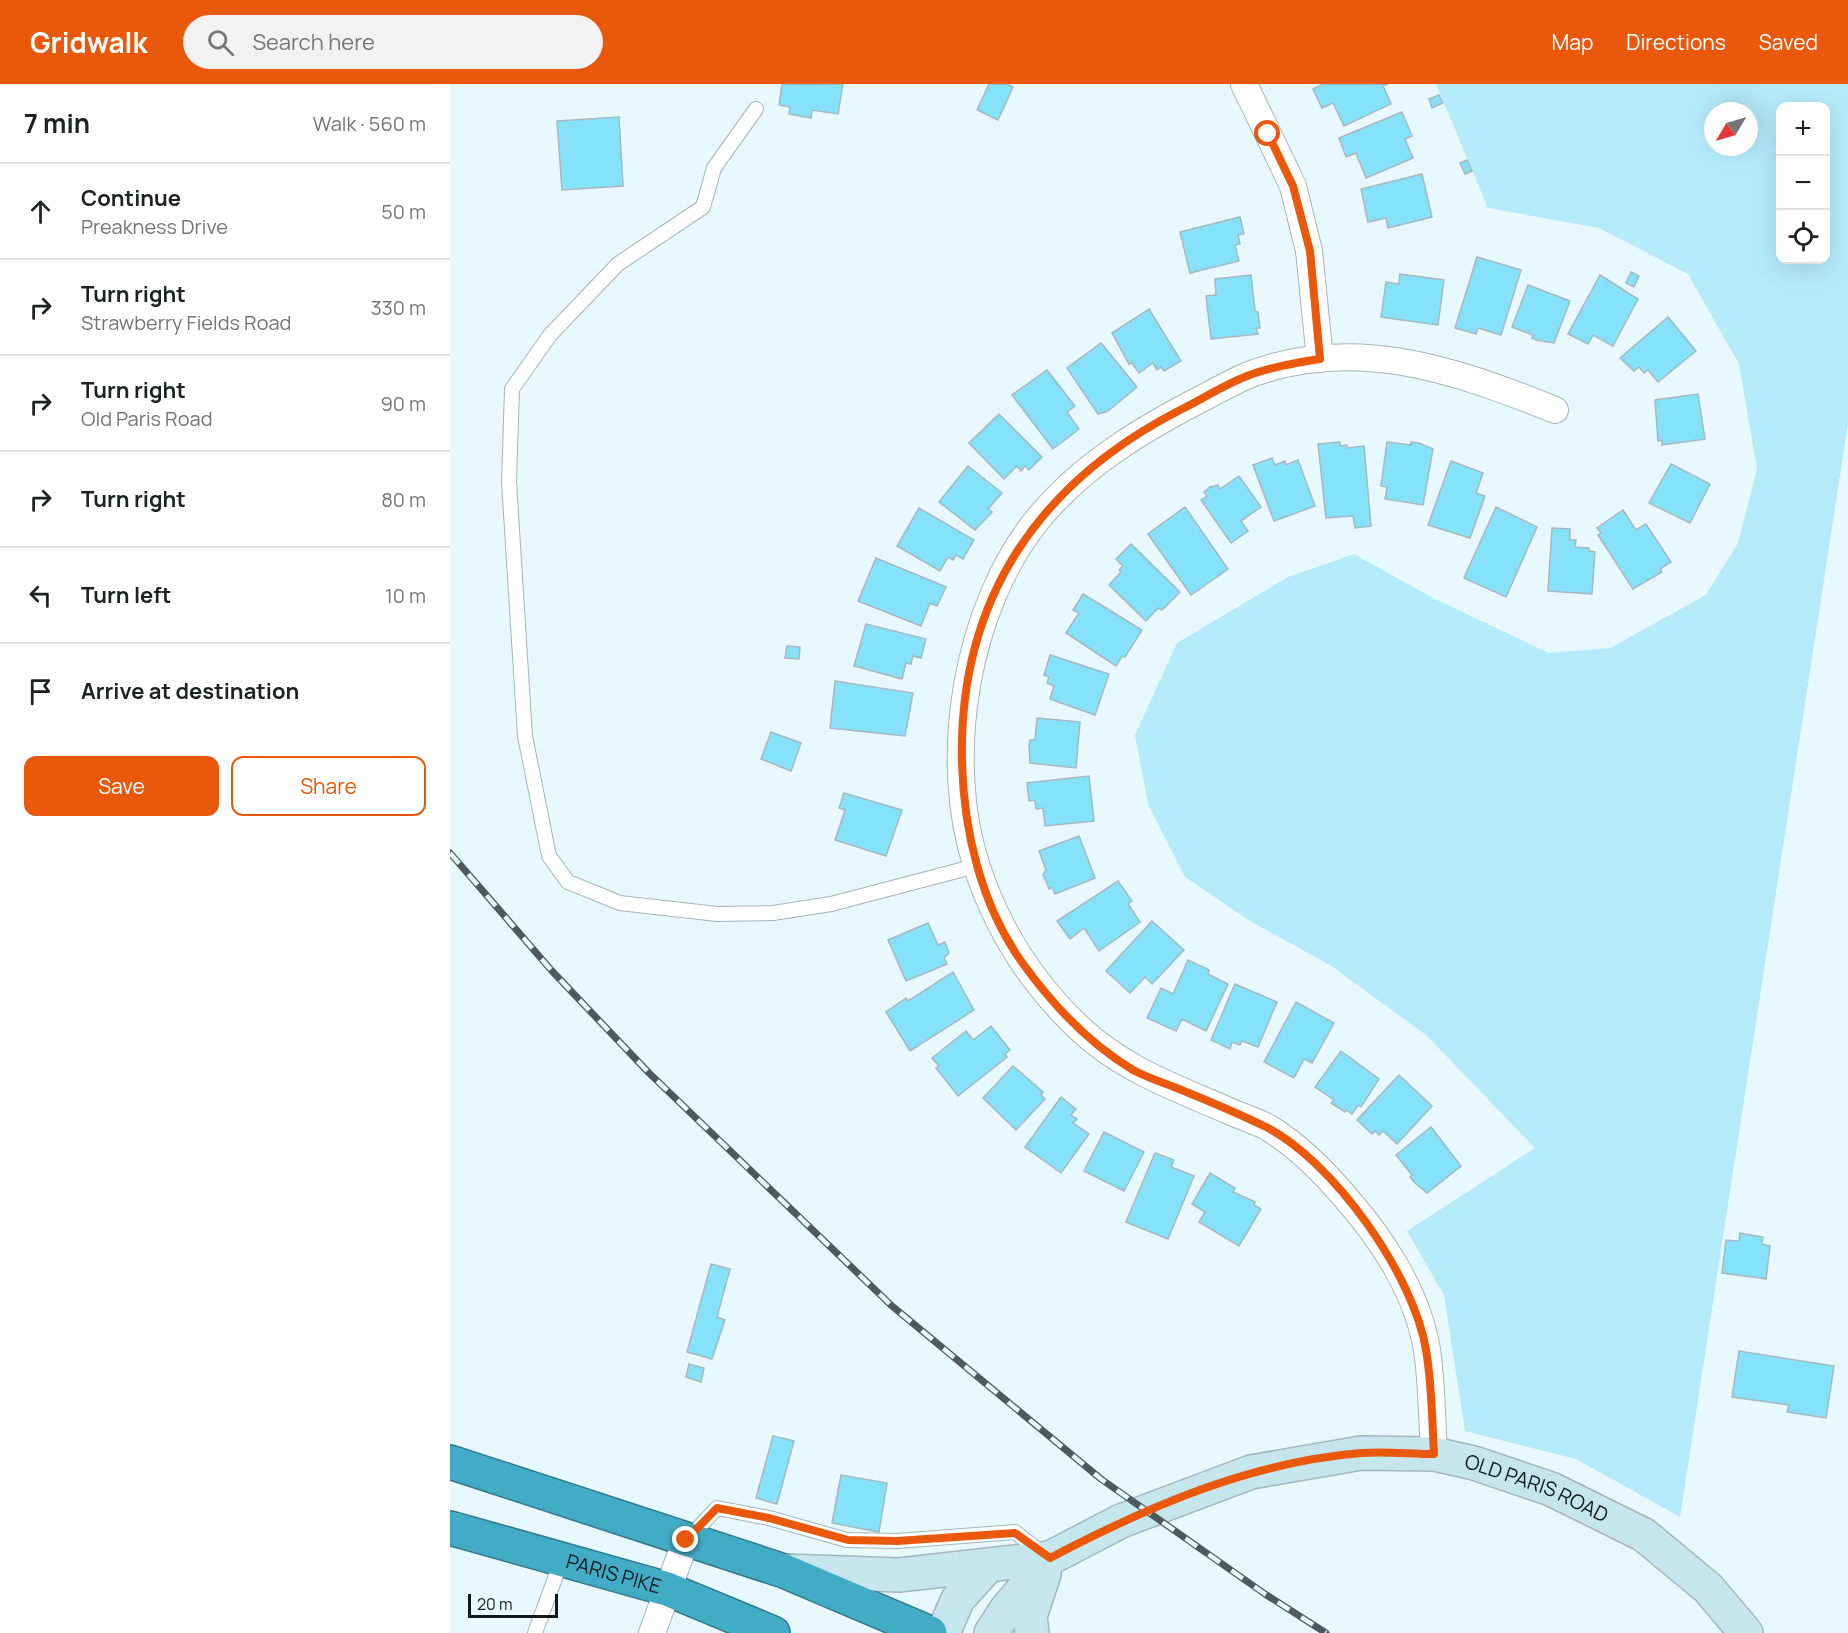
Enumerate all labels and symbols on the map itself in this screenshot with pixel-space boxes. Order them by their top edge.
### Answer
north arrow [1704,102,1758,156]
route start [1254,120,1280,146]
street label: OLD PARIS ROAD [1463,1447,1613,1528]
route end [672,1526,698,1552]
street label: PARIS PIKE [563,1547,664,1600]
scale bar [468,1591,558,1618]

